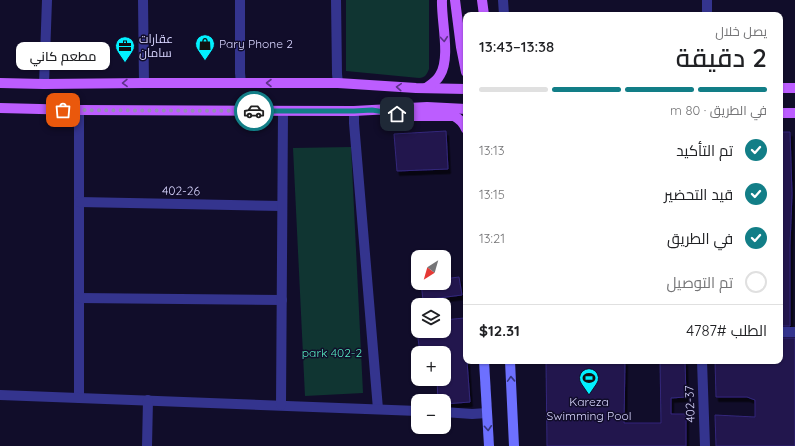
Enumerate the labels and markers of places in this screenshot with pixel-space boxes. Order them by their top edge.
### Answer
place label: عقارات سامان [139,31,173,60]
shop icon: Pary Phone 2 [194,33,216,61]
office icon: عقارات سامان [114,35,136,63]
place label: Pary Phone 2 [219,36,293,51]
callout: مطعم كاني [16,42,110,70]
pin [46,93,80,127]
pin [380,97,414,131]
sports icon: Kareza Swimming Pool [578,367,600,395]
place label: Kareza Swimming Pool [547,394,631,423]

